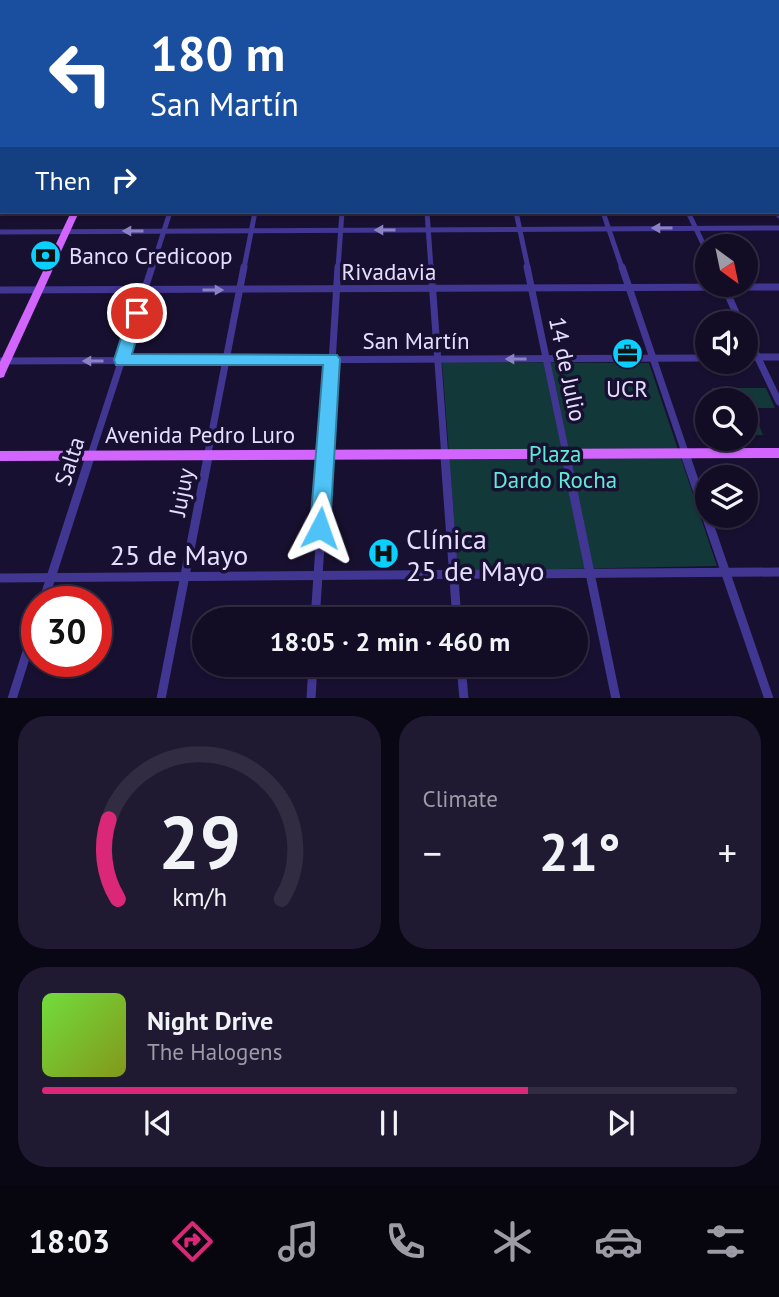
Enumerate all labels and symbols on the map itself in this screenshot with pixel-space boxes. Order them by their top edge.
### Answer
one-way arrow [651,222,673,234]
one-way arrow [374,224,396,236]
one-way arrow [122,225,144,237]
north arrow [695,234,758,298]
bank icon: Banco Credicoop [29,238,63,272]
place label: Banco Credicoop [69,241,232,270]
street label: Rivadavia [342,257,436,286]
pin [107,283,167,343]
one-way arrow [202,284,224,295]
street label: 14 de Julio [543,314,593,424]
street label: San Martín [363,326,470,355]
office icon: UCR [610,337,644,371]
one-way arrow [505,353,527,365]
one-way arrow [82,355,104,367]
place label: UCR [606,374,648,403]
street label: Avenida Pedro Luro [105,420,295,449]
street label: Salta [48,433,90,489]
park label: Plaza Dardo Rocha [493,439,617,494]
street label: Jujuy [162,465,200,519]
position arrow [283,491,357,565]
place label: Clínica 25 de Mayo [406,520,545,589]
street label: 25 de Mayo [110,536,248,573]
hospital icon: Clínica 25 de Mayo [366,537,400,571]
speed limit sign: 30 [21,586,112,677]

